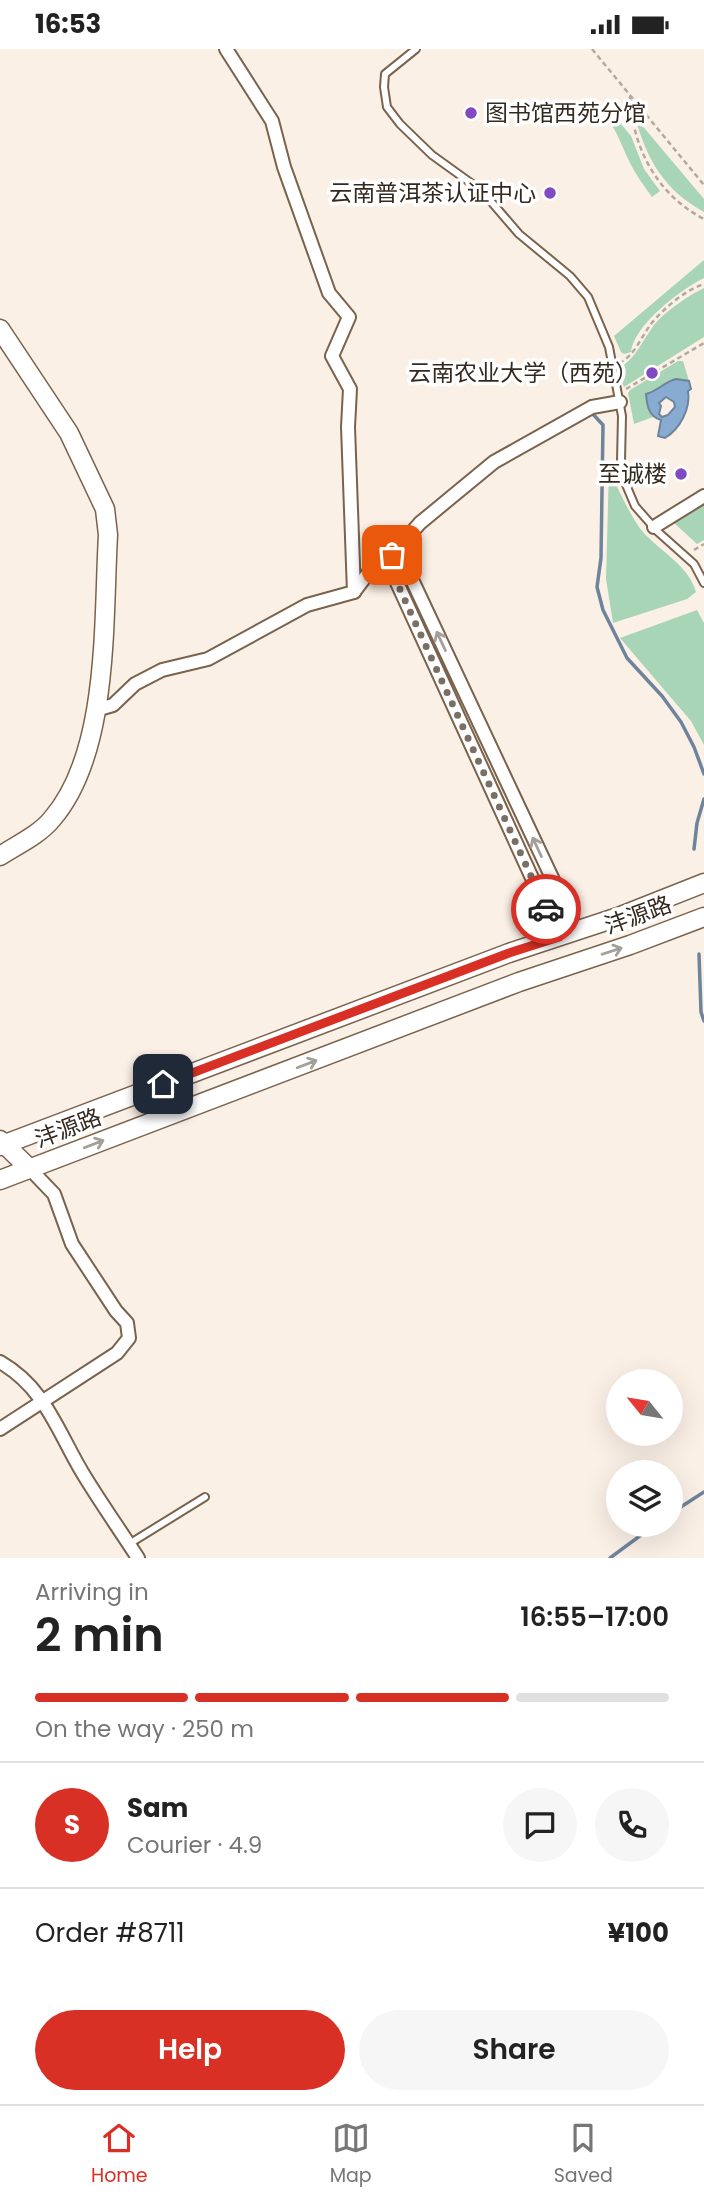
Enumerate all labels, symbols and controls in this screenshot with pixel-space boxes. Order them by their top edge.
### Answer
text: 16:53 [35,6,101,42]
place label: 图书馆西苑分馆 [485,97,646,129]
marker: 图书馆西苑分馆 [463,105,479,121]
place label: 云南普洱茶认证中心 [329,177,536,209]
marker: 云南普洱茶认证中心 [542,185,558,201]
place label: 云南农业大学（西苑） [408,357,638,389]
marker: 云南农业大学（西苑） [644,365,660,381]
place label: 至诚楼 [598,458,667,490]
marker: 至诚楼 [673,466,689,482]
pin [362,525,422,585]
icon: bag [373,536,411,574]
one-way arrow [434,631,447,652]
one-way arrow [530,837,544,858]
courier [511,874,581,944]
street label: 沣源路 [600,888,676,942]
icon: car [527,890,565,928]
one-way arrow [601,944,623,957]
pin [133,1054,193,1114]
one-way arrow [295,1056,317,1069]
icon: home [144,1065,182,1103]
street label: 沣源路 [30,1101,106,1155]
one-way arrow [83,1137,105,1150]
north arrow [606,1369,682,1445]
map controls [606,1369,683,1537]
button: layers [606,1460,683,1537]
text: Arriving in [35,1576,149,1608]
text: 16:55–17:00 [520,1599,669,1635]
text: 2 min [35,1603,164,1667]
text: On the way · 250 m [35,1713,254,1745]
button: chat [503,1788,577,1862]
button: phone [595,1788,669,1862]
text: Sam [127,1790,188,1826]
text: S [64,1807,80,1843]
text: Courier · 4.9 [127,1829,262,1861]
text: Order #8711 [35,1915,185,1951]
text: ¥100 [608,1915,669,1951]
button: Help [35,2010,345,2090]
button: Share [359,2010,669,2090]
tab: Home [91,2119,148,2190]
tab: Map [330,2119,372,2190]
tab: Saved [554,2119,613,2190]

